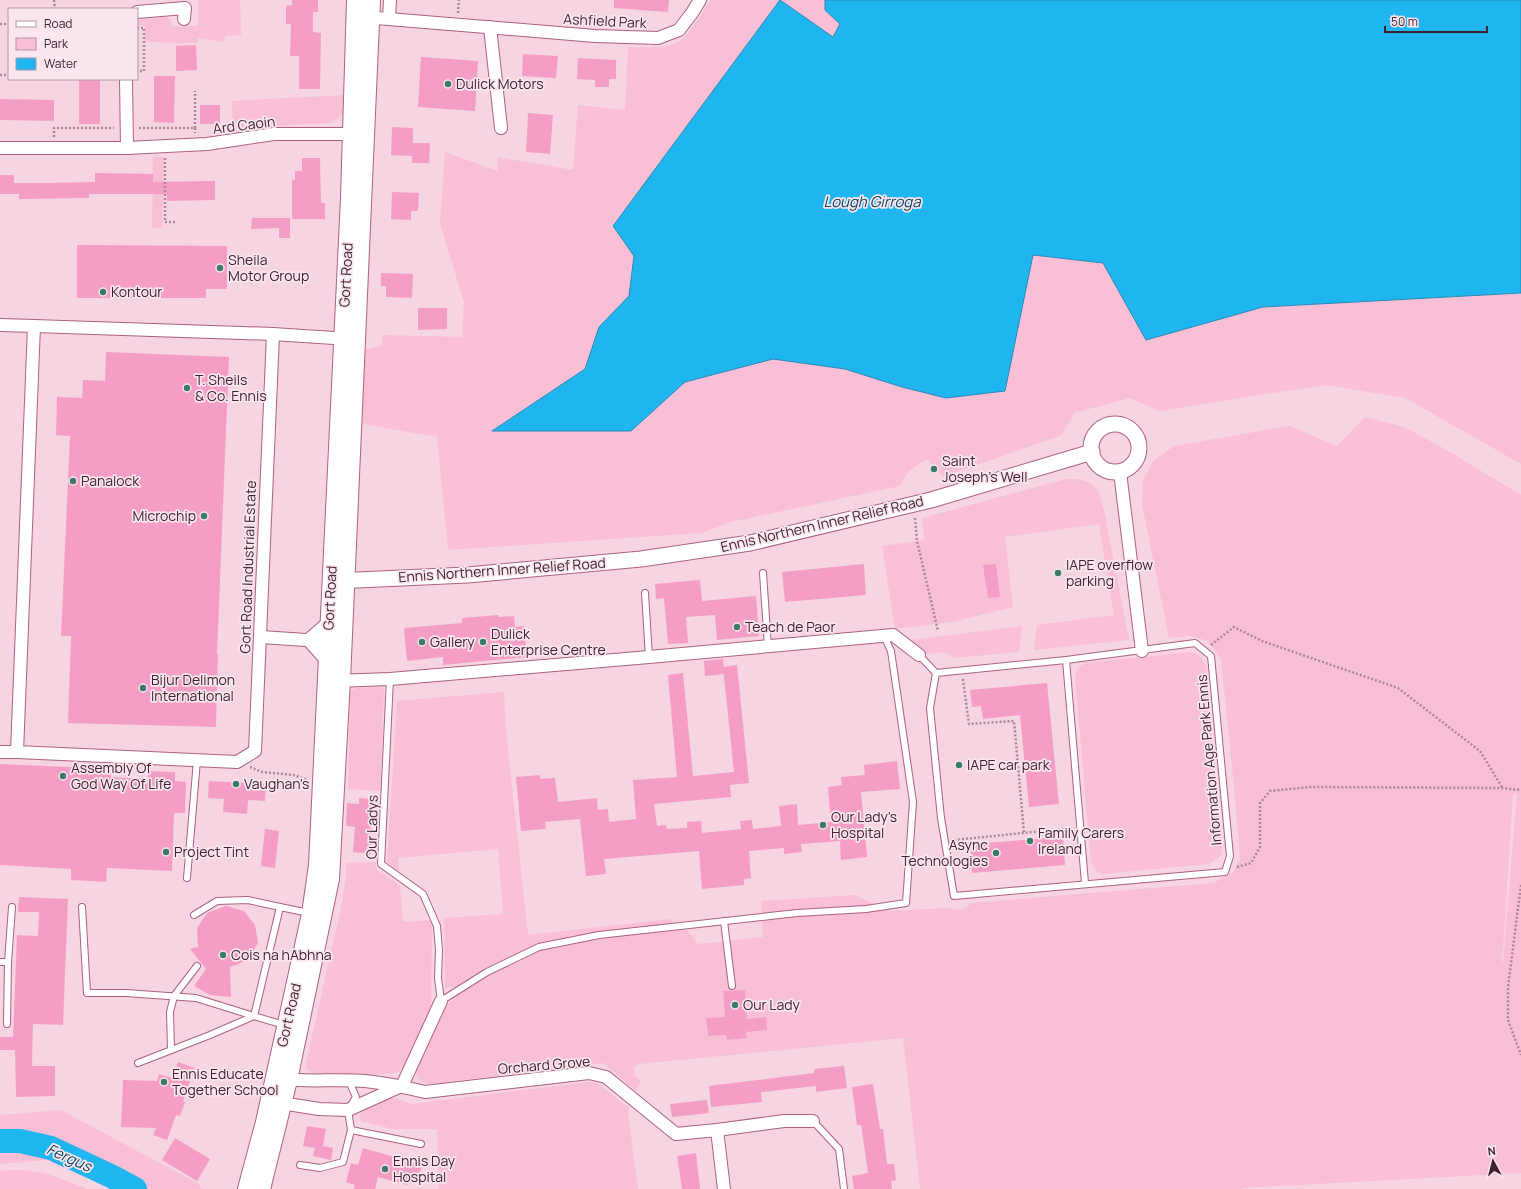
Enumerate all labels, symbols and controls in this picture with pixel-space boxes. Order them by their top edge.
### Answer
legend [8,8,138,80]
scale bar [1385,8,1487,34]
street label: Ashfield Park [563,9,648,32]
text: 50 m [1391,13,1418,30]
text: Road [44,15,72,32]
text: Park [44,35,69,52]
text: Water [44,55,78,72]
place label: Dulick Motors [456,74,544,93]
marker: Dulick Motors [443,79,453,89]
street label: Ard Caoin [212,111,276,138]
water label: Lough Girroga [823,191,921,212]
street label: Gort Road [334,242,357,308]
place label: Sheila Motor Group [228,250,309,285]
marker: Sheila Motor Group [215,263,225,273]
place label: Kontour [111,282,162,301]
marker: Kontour [98,287,108,297]
place label: T. Sheils & Co. Ennis [195,370,267,405]
marker: T. Sheils & Co. Ennis [182,383,192,393]
place label: Saint Joseph's Well [942,451,1027,486]
marker: Saint Joseph's Well [929,464,939,474]
place label: Panalock [81,471,140,490]
marker: Panalock [68,476,78,486]
street label: Gort Road Industrial Estate [235,480,260,654]
street label: Ennis Northern Inner Relief Road [719,491,925,556]
place label: Microchip [132,506,196,525]
marker: Microchip [199,511,209,521]
street label: Ennis Northern Inner Relief Road [398,553,606,586]
place label: IAPE overflow parking [1066,555,1153,590]
street label: Gort Road [318,565,341,631]
marker: IAPE overflow parking [1053,568,1063,578]
place label: Teach de Paor [745,617,835,636]
marker: Teach de Paor [732,622,742,632]
place label: Dulick Enterprise Centre [491,624,606,659]
place label: Gallery [430,632,475,651]
marker: Gallery [417,637,427,647]
marker: Dulick Enterprise Centre [478,637,488,647]
place label: Bijur Delimon International [151,670,235,705]
street label: Information Age Park Ennis [1192,674,1225,846]
marker: Bijur Delimon International [138,683,148,693]
place label: IAPE car park [967,755,1051,774]
place label: Assembly Of God Way Of Life [71,758,171,793]
marker: IAPE car park [954,760,964,770]
marker: Assembly Of God Way Of Life [58,771,68,781]
place label: Vaughan's [244,774,309,793]
marker: Vaughan's [231,779,241,789]
street label: Our Ladys [361,795,382,859]
place label: Our Lady's Hospital [831,807,897,842]
marker: Our Lady's Hospital [818,820,828,830]
place label: Family Carers Ireland [1038,823,1124,858]
place label: Async Technologies [901,835,988,870]
marker: Family Carers Ireland [1025,836,1035,846]
place label: Project Tint [174,842,249,861]
marker: Project Tint [161,847,171,857]
marker: Async Technologies [991,848,1001,858]
place label: Cois na hAbhna [231,945,332,964]
marker: Cois na hAbhna [218,950,228,960]
street label: Gort Road [272,981,305,1049]
place label: Our Lady [743,995,801,1014]
marker: Our Lady [730,1000,740,1010]
street label: Orchard Grove [497,1051,591,1078]
place label: Ennis Educate Together School [172,1064,278,1099]
marker: Ennis Educate Together School [159,1077,169,1087]
water label: Fergus [44,1138,96,1177]
north arrow [1473,1141,1513,1181]
text: N [1487,1143,1497,1159]
place label: Ennis Day Hospital [393,1151,456,1186]
marker: Ennis Day Hospital [380,1164,390,1174]

